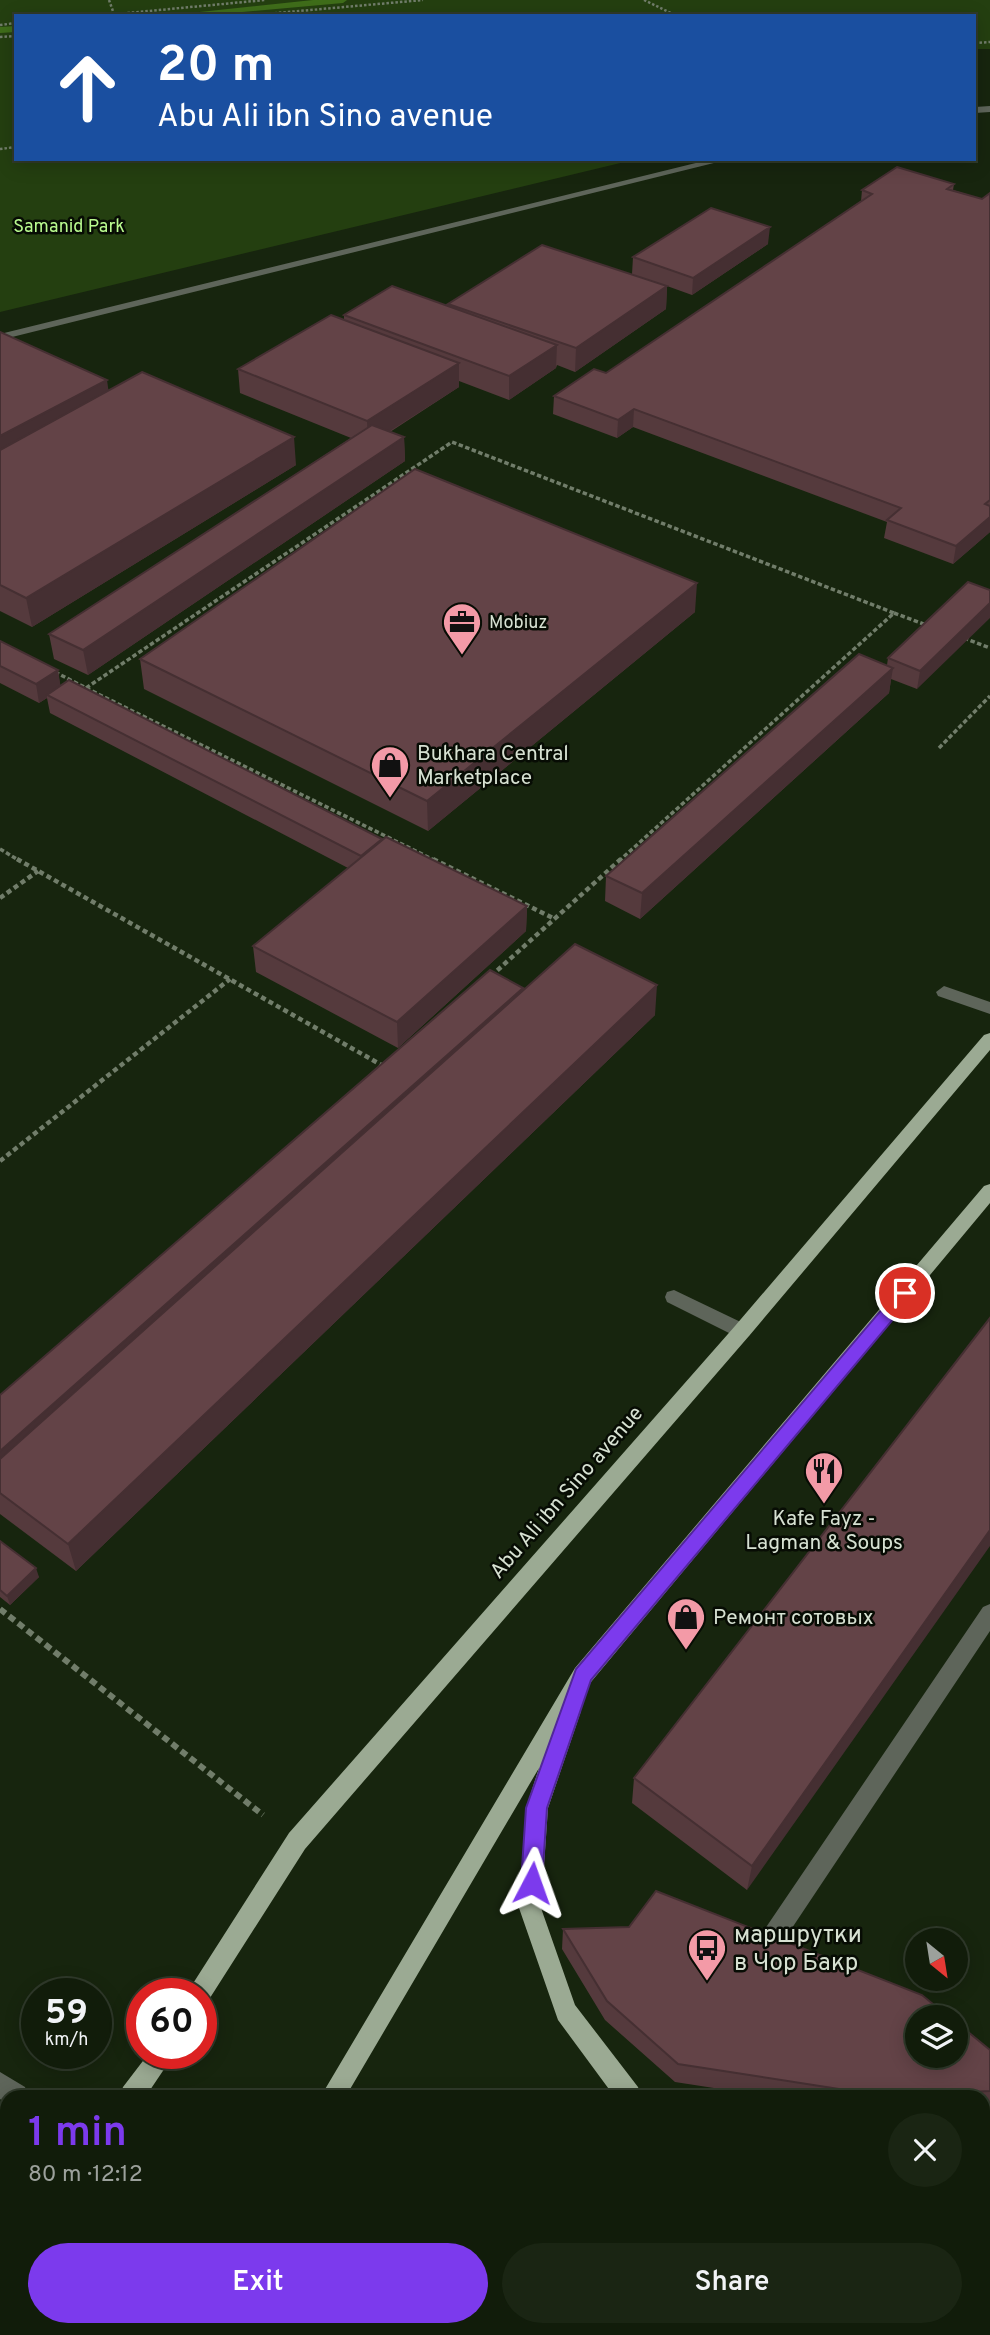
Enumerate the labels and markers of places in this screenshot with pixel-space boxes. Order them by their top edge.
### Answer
office icon: Mobiuz [441,601,483,656]
place label: Mobiuz [489,612,547,635]
place label: Bukhara Central Marketplace [417,741,569,792]
shop icon: Bukhara Central Marketplace [369,744,411,799]
pin [875,1263,935,1323]
restaurant icon: Kafe Fayz - Lagman & Soups [803,1450,845,1505]
place label: Kafe Fayz - Lagman & Soups [745,1506,903,1557]
shop icon: Ремонт сотовых [665,1596,707,1651]
place label: Ремонт сотовых [713,1605,874,1632]
place label: маршрутки в Чор Бакр [734,1921,862,1979]
bus stop icon: маршрутки в Чор Бакр [686,1927,728,1982]

